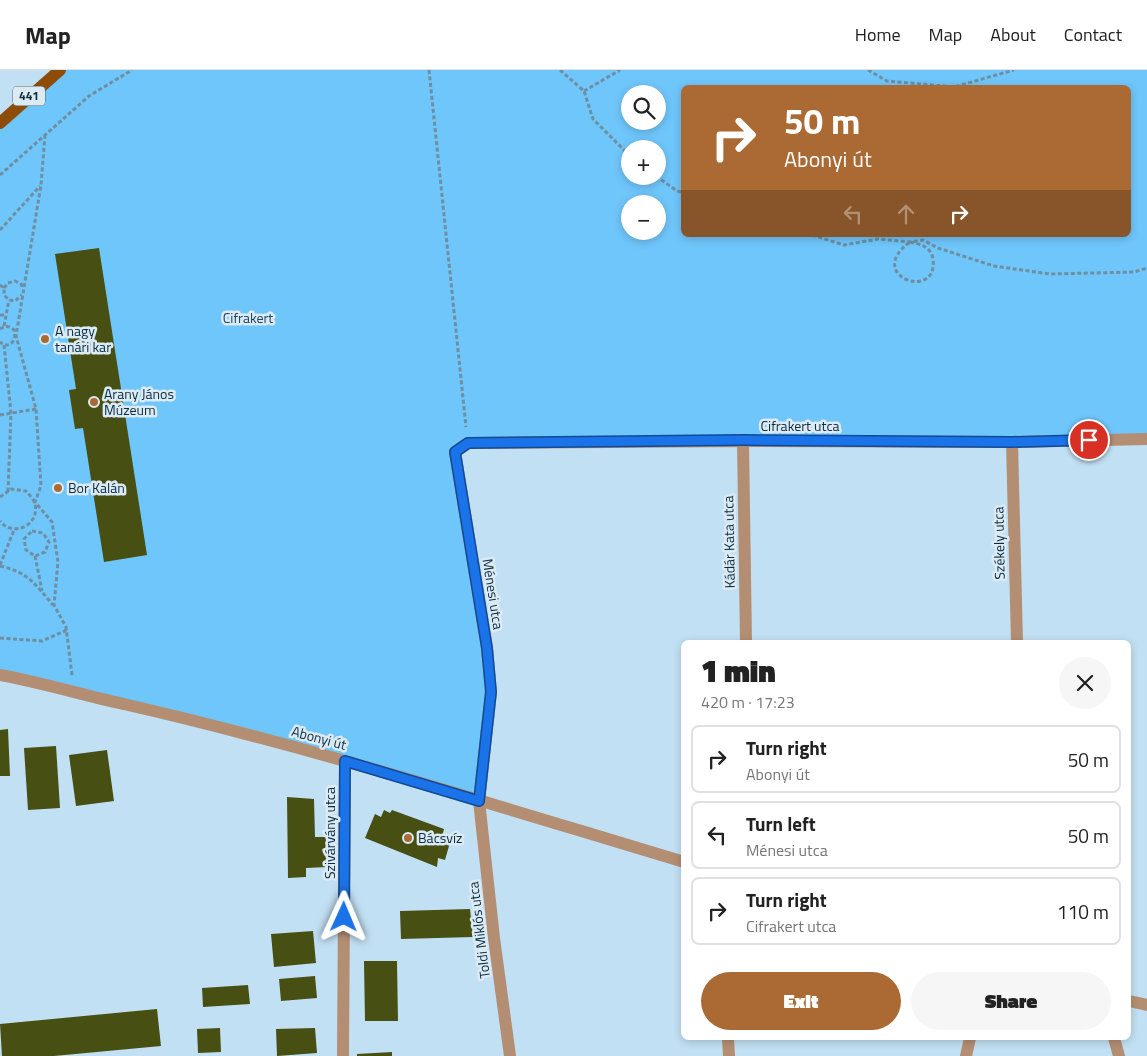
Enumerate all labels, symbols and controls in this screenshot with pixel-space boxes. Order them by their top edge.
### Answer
text: Map [25,17,71,53]
text: Home [855,21,901,48]
text: Map [929,21,962,48]
text: About [990,21,1036,48]
text: Contact [1064,21,1122,48]
map controls [621,85,666,240]
button: search [621,85,666,130]
road number: 441 [13,86,45,106]
text: 50 m [784,94,860,148]
icon: right [701,105,766,170]
button: + [621,140,666,185]
text: Abonyi út [784,142,872,176]
button: − [621,195,666,240]
icon: left [839,200,867,228]
icon: ahead [892,200,920,228]
icon: right [945,200,973,228]
park label: Cifrakert [223,307,273,328]
place label: A nagy tanári kar [55,320,111,357]
marker: A nagy tanári kar [39,333,51,345]
place label: Arany János Múzeum [104,383,174,420]
marker: Arany János Múzeum [88,396,100,408]
street label: Cifrakert utca [760,415,840,436]
pin [1068,419,1110,461]
icon: arrive [1075,426,1103,454]
place label: Bor Kalán [68,477,125,498]
marker: Bor Kalán [52,482,64,494]
street label: Kádár Kata utca [717,495,740,589]
street label: Székely utca [987,506,1010,580]
street label: Ménesi utca [478,557,509,631]
text: 1 min [701,648,776,694]
button: close [1059,657,1111,709]
text: 420 m · 17:23 [701,690,795,714]
street label: Abonyi út [289,720,349,755]
text: Turn right [746,733,827,762]
icon: right [703,745,731,773]
text: 50 m [1068,745,1109,774]
text: Abonyi út [746,762,810,786]
street label: Szivárvány utca [319,787,340,879]
text: Turn left [746,809,816,838]
icon: left [703,821,731,849]
text: 50 m [1068,821,1109,850]
place label: Bácsvíz [418,827,462,848]
marker: Bácsvíz [402,832,414,844]
text: Ménesi utca [746,838,828,862]
street label: Toldi Miklós utca [462,880,495,980]
text: Turn right [746,885,827,914]
position arrow [317,890,369,942]
icon: right [703,897,731,925]
text: 110 m [1057,897,1109,926]
text: Cifrakert utca [746,914,836,938]
button: Exit [701,972,901,1030]
button: Share [911,972,1111,1030]

